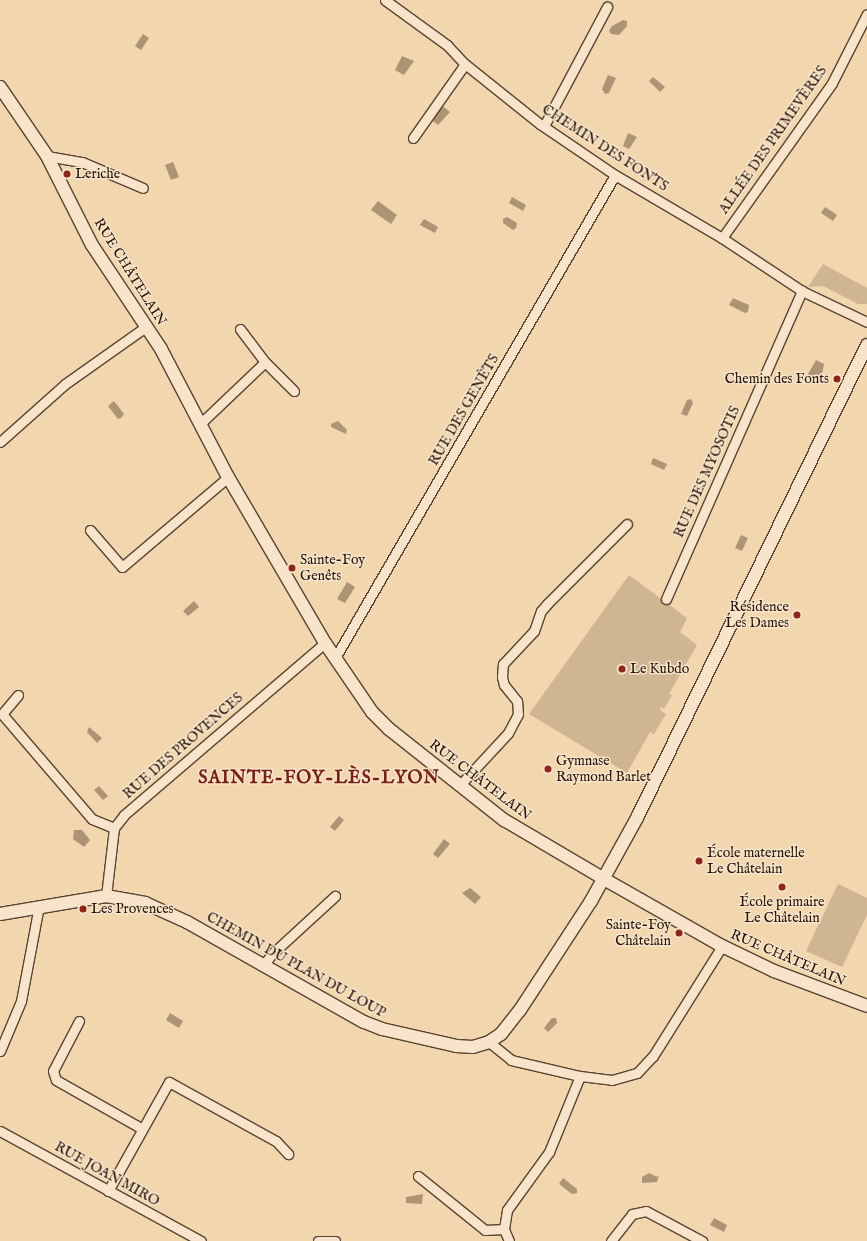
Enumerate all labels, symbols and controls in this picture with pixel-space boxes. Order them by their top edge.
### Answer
street label: ALLÉE DES PRIMEVÈRES [715,63,831,217]
street label: CHEMIN DES FONTS [539,101,671,195]
place label: Leriche [75,166,120,182]
marker: Leriche [62,169,72,179]
street label: RUE CHÂTELAIN [90,215,170,329]
street label: RUE DES GENÊTS [425,351,503,469]
place label: Chemin des Fonts [725,371,829,387]
marker: Chemin des Fonts [832,374,842,384]
street label: RUE DES MYOSOTIS [670,404,744,540]
place label: Sainte-Foy Genêts [300,552,365,584]
marker: Sainte-Foy Genêts [287,563,297,573]
place label: Résidence Les Dames [725,599,789,632]
marker: Résidence Les Dames [792,610,802,620]
place label: Le Kubdo [630,661,689,677]
marker: Le Kubdo [617,664,627,674]
street label: RUE DES PROVENCES [120,689,246,803]
street label: RUE CHÂTELAIN [426,736,534,824]
place label: Gymnase Raymond Barlet [556,753,651,786]
marker: Gymnase Raymond Barlet [543,764,553,774]
district label: SAINTE-FOY-LÈS-LYON [198,768,440,790]
place label: École maternelle Le Châtelain [707,845,805,878]
marker: École maternelle Le Châtelain [694,856,704,866]
marker: École primaire Le Châtelain [777,882,787,892]
place label: École primaire Le Châtelain [739,894,825,926]
place label: Les Provences [91,901,173,917]
marker: Les Provences [78,904,88,914]
street label: CHEMIN DU PLAN DU LOUP [204,909,388,1021]
place label: Sainte-Foy Châtelain [606,917,671,950]
street label: RUE CHÂTELAIN [728,926,848,990]
marker: Sainte-Foy Châtelain [674,928,684,938]
street label: RUE JOAN MIRO [52,1138,162,1210]

